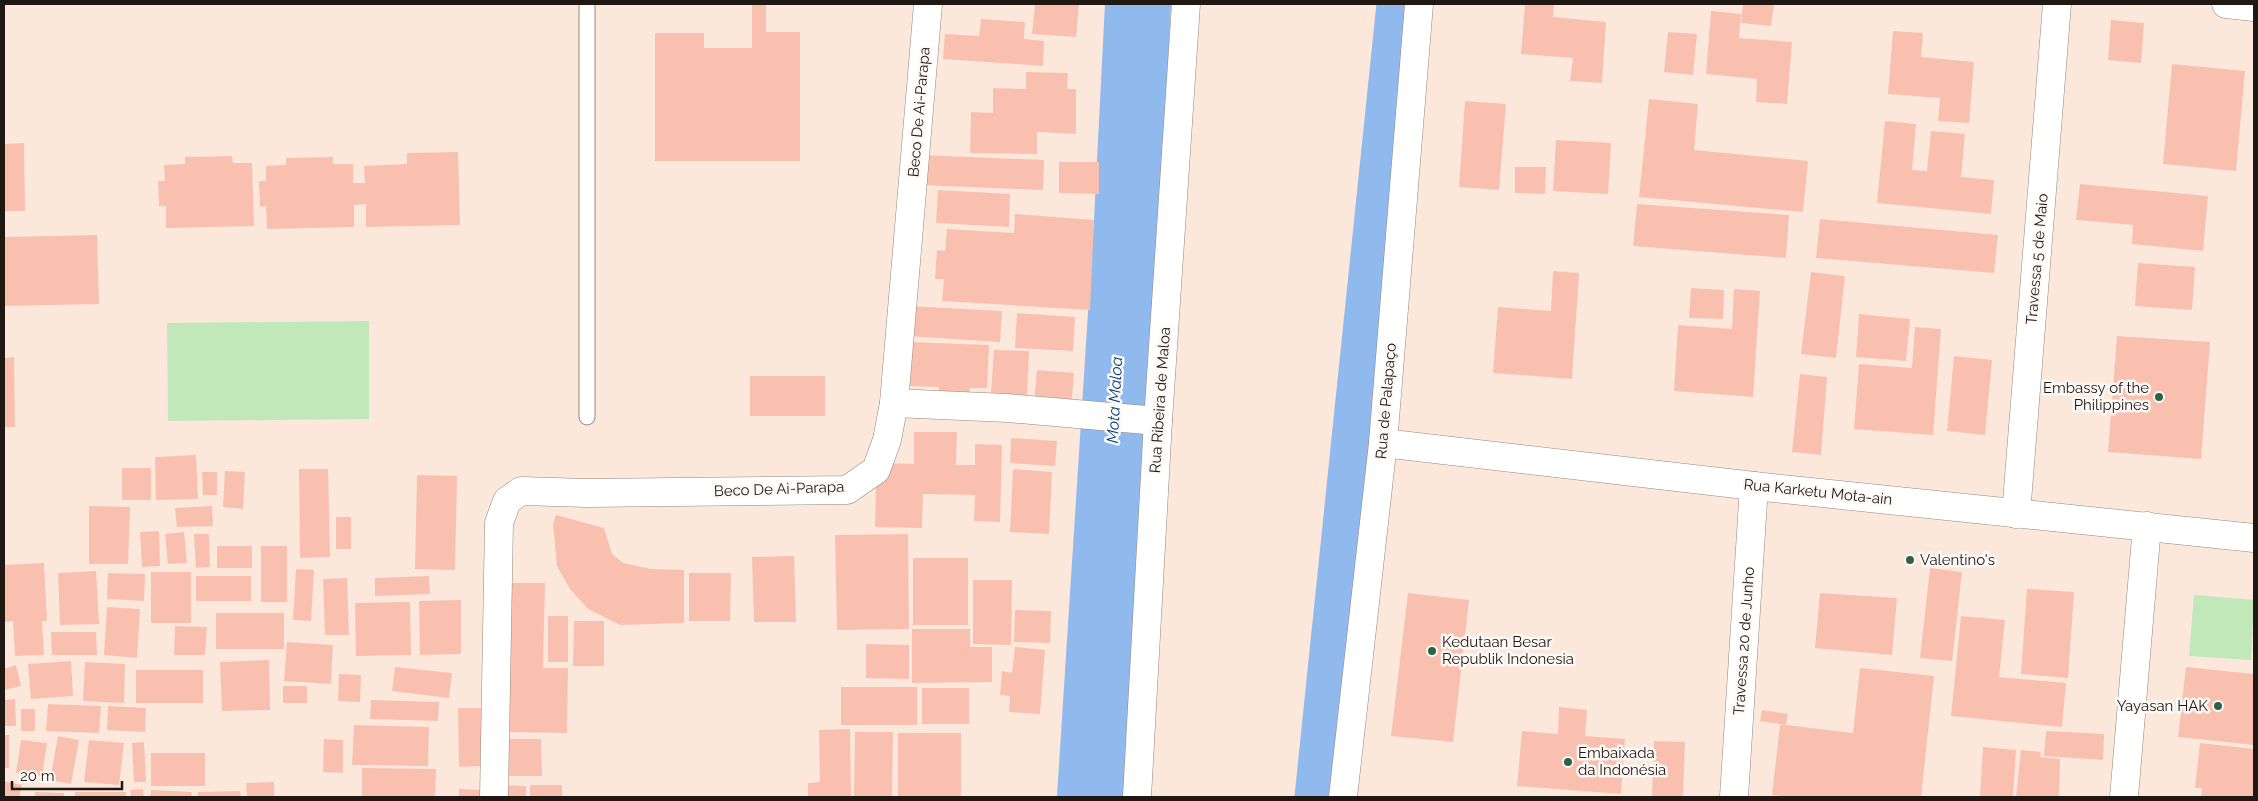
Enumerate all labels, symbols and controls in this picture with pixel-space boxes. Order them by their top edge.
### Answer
street label: Beco De Ai-Parapa [904,46,934,178]
street label: Travessa 5 de Maio [2022,193,2052,325]
street label: Rua Ribeira de Maloa [1146,326,1174,474]
street label: Rua de Palapaço [1372,342,1400,460]
water label: Mota Maloa [1103,356,1126,444]
place label: Embassy of the Philippines [2043,379,2149,414]
marker: Embassy of the Philippines [2153,391,2165,403]
street label: Rua Karketu Mota-ain [1743,475,1893,509]
street label: Beco De Ai-Parapa [713,478,845,500]
place label: Valentino's [1920,551,1995,569]
marker: Valentino's [1904,554,1916,566]
street label: Travessa 20 de Junho [1730,566,1758,716]
place label: Kedutaan Besar Republik Indonesia [1442,633,1574,668]
marker: Kedutaan Besar Republik Indonesia [1426,645,1438,657]
place label: Yayasan HAK [2117,697,2208,715]
marker: Yayasan HAK [2212,700,2224,712]
place label: Embaixada da Indonésia [1578,744,1666,779]
marker: Embaixada da Indonésia [1562,756,1574,768]
scale bar [12,758,122,790]
text: 20 m [20,767,55,785]

